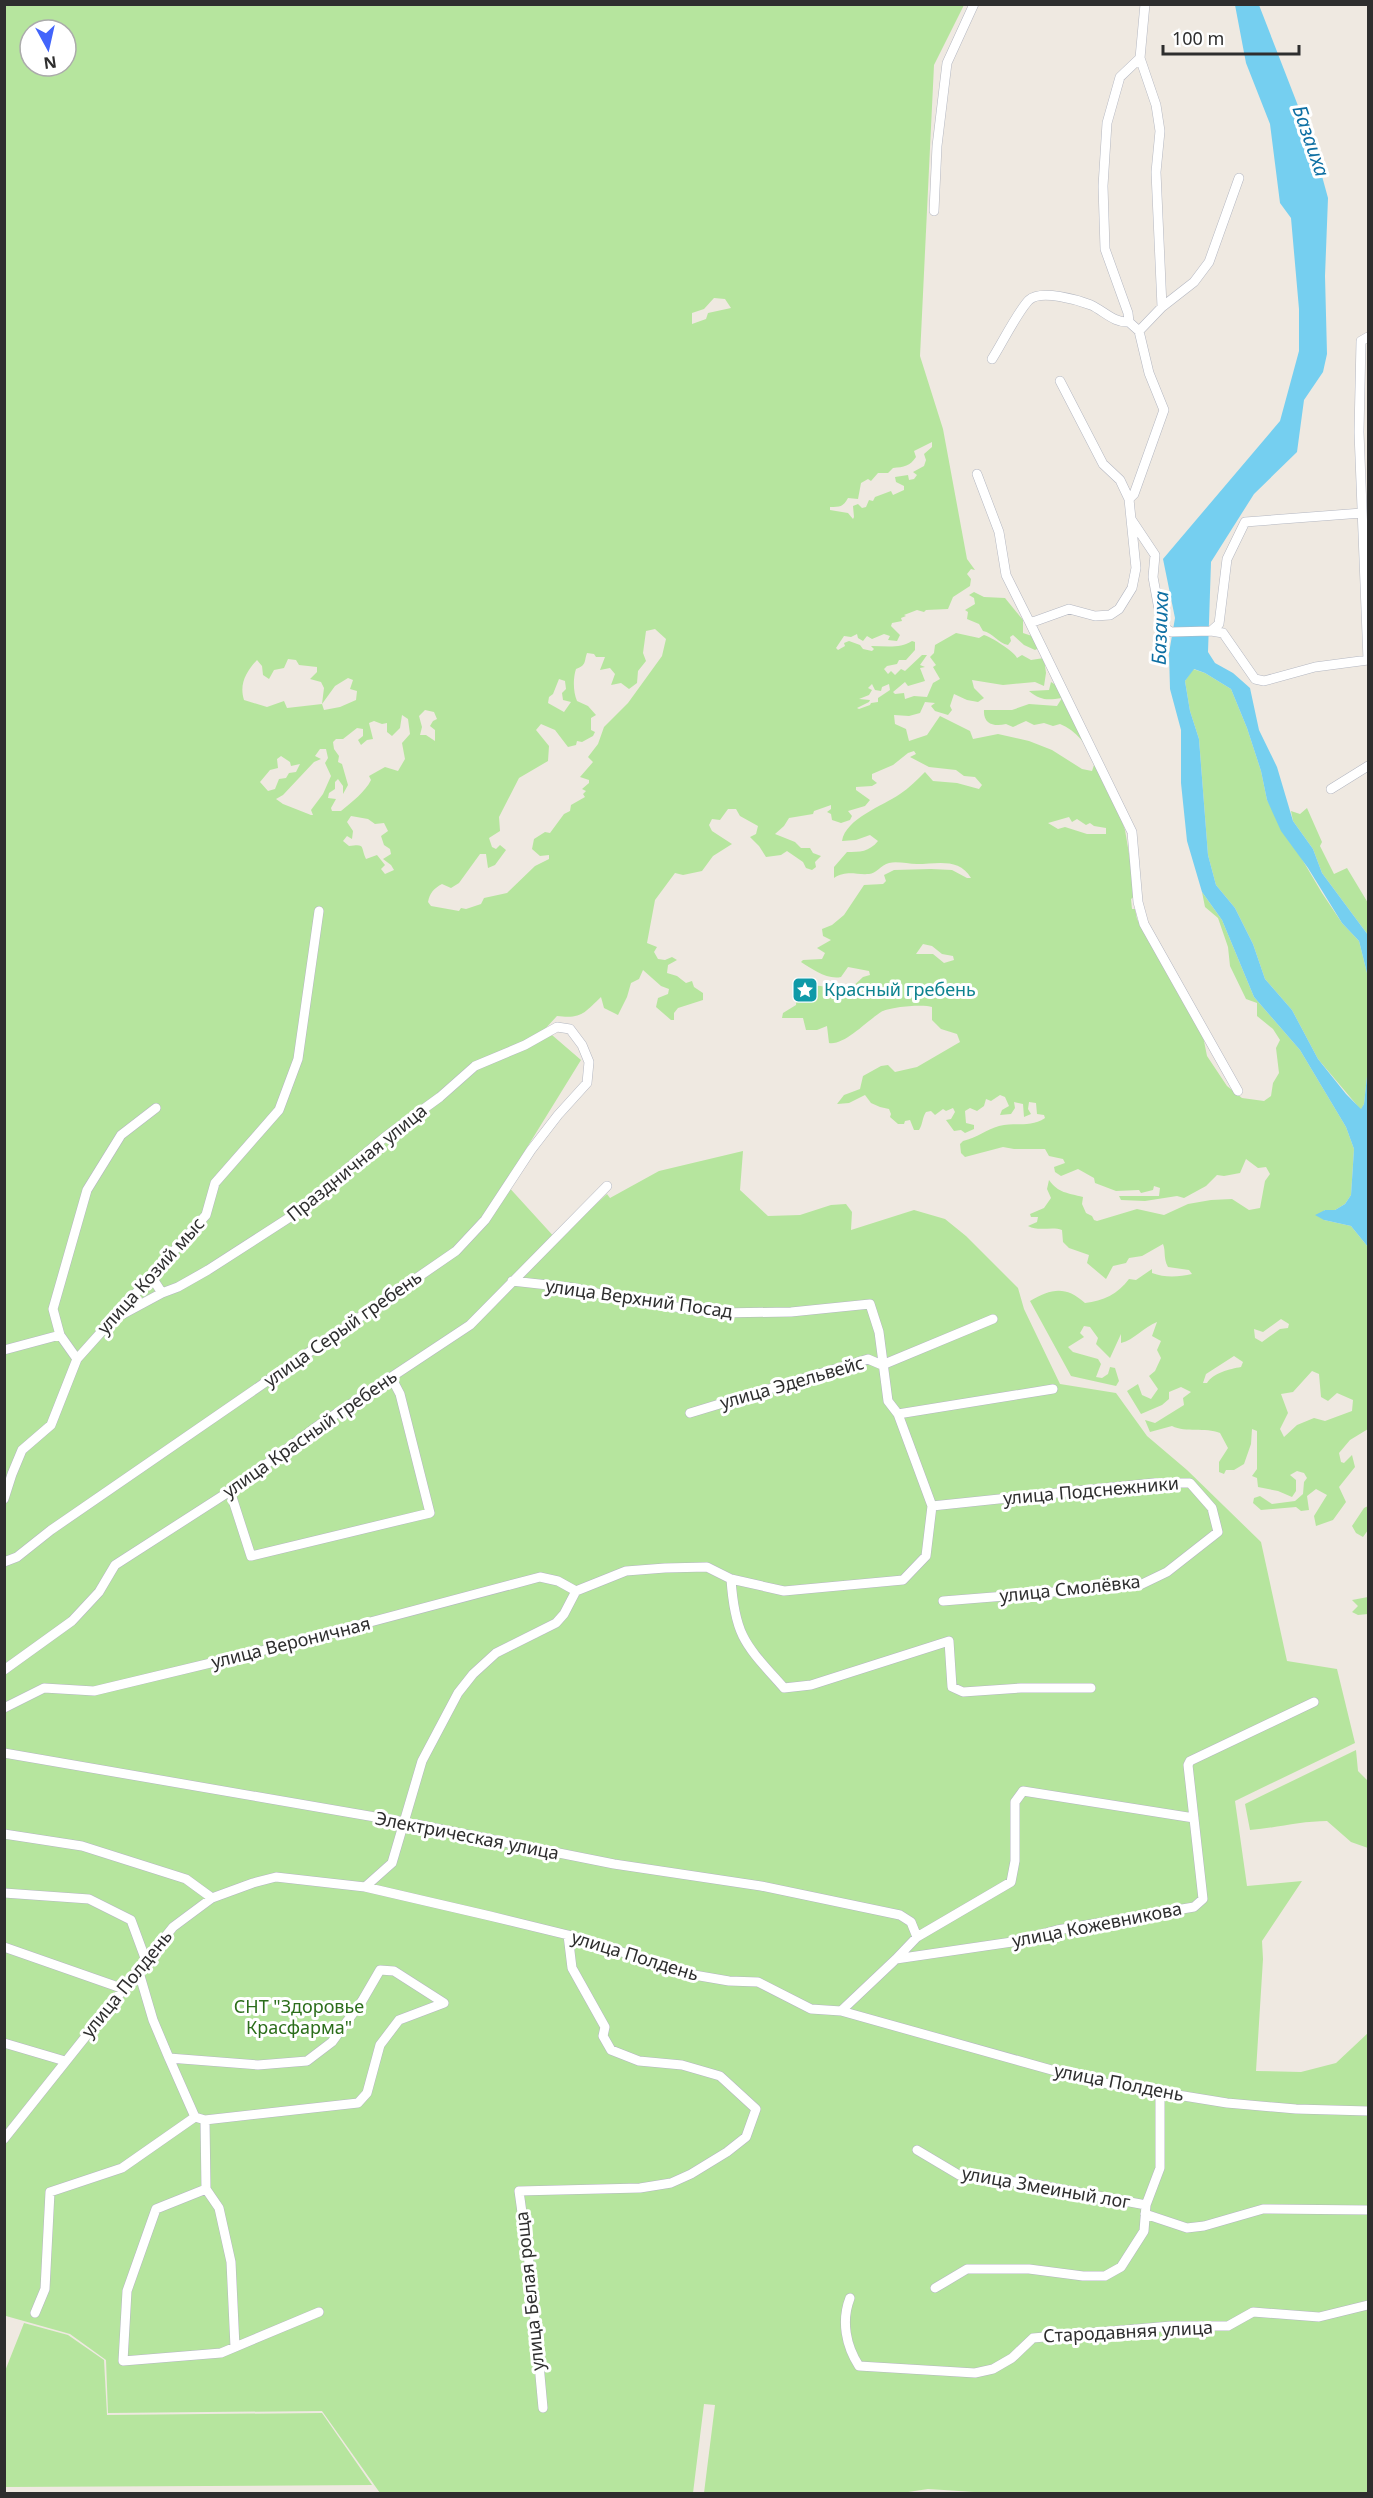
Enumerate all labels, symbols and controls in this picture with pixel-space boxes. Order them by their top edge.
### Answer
north arrow [18,18,78,78]
scale bar [1163,18,1300,56]
text: 100 m [1172,26,1224,50]
text: N [42,51,58,75]
water label: Базаиха [1287,101,1336,180]
water label: Базаиха [1145,591,1174,665]
place icon: Красный гребень [790,975,820,1005]
place label: Красный гребень [824,977,976,1001]
street label: Праздничная улица [281,1098,431,1226]
street label: улица Козий мыс [91,1212,209,1339]
street label: улица Серый гребень [259,1264,426,1392]
street label: улица Верхний Посад [544,1273,734,1323]
street label: улица Эдельвейс [717,1350,867,1414]
street label: улица Красный гребень [217,1364,401,1503]
street label: улица Подснежники [1002,1470,1180,1510]
street label: улица Смолёвка [998,1569,1142,1607]
street label: улица Вероничная [209,1611,373,1673]
street label: Электрическая улица [373,1805,561,1865]
street label: улица Кожевникова [1010,1896,1184,1952]
street label: улица Полдень [569,1924,702,1986]
street label: улица Полдень [75,1925,177,2042]
park label: СНТ "Здоровье Красфарма" [234,1994,364,2039]
street label: улица Полдень [1052,2058,1186,2106]
street label: улица Змеиный лог [960,2160,1132,2214]
street label: улица Белая роща [509,2210,549,2372]
street label: Стародавняя улица [1042,2315,1213,2347]

